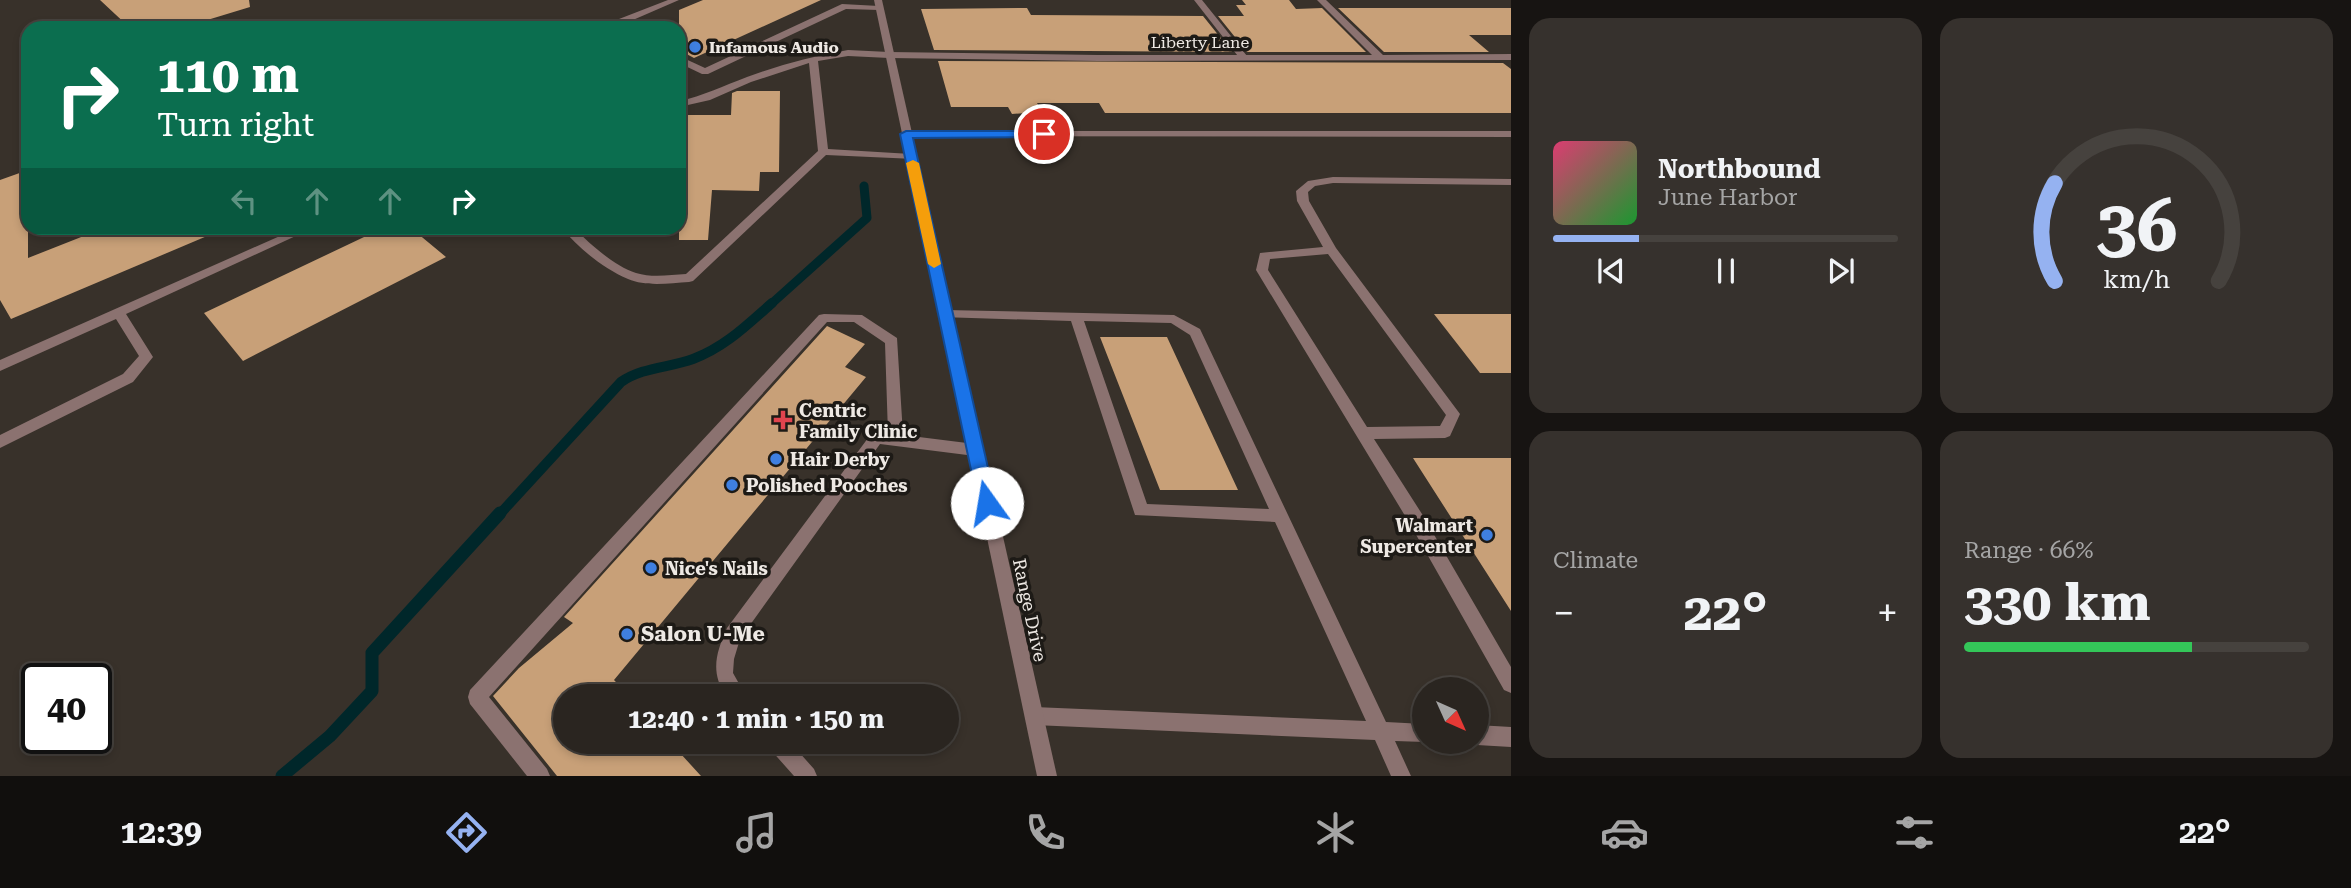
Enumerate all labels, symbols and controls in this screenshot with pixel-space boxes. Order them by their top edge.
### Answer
street label: Liberty Lane [1151,33,1249,52]
place label: Infamous Audio [709,38,839,57]
marker: Infamous Audio [687,39,703,55]
text: 110 m [157,47,299,104]
icon: right [42,49,133,140]
pin [1014,104,1074,164]
text: Turn right [157,106,314,144]
icon: arrive [1025,115,1063,153]
text: Northbound [1658,154,1821,184]
icon: left [225,182,263,220]
icon: ahead [298,182,336,220]
icon: ahead [371,182,409,220]
icon: right [444,182,482,220]
text: June Harbor [1658,184,1798,211]
text: 36 [2096,185,2177,270]
icon: previous [1592,252,1630,290]
icon: pause [1707,252,1745,290]
icon: next [1822,252,1860,290]
text: km/h [2103,265,2170,294]
place label: Centric Family Clinic [799,400,917,442]
marker: Centric Family Clinic [773,410,793,430]
place label: Hair Derby [790,449,890,470]
marker: Hair Derby [768,451,784,467]
position arrow [950,466,1024,540]
place label: Polished Pooches [746,475,908,496]
marker: Polished Pooches [724,477,740,493]
place label: Walmart Supercenter [1360,515,1473,557]
marker: Walmart Supercenter [1479,527,1495,543]
text: Range · 66% [1964,537,2093,564]
text: Climate [1553,547,1638,574]
street label: Range Drive [1009,557,1051,664]
place label: Nice's Nails [665,558,768,579]
marker: Nice's Nails [643,560,659,576]
text: 330 km [1964,572,2151,633]
text: 22° [1683,582,1768,643]
text: − [1553,591,1574,635]
text: + [1877,591,1898,635]
place label: Salon U-Me [641,622,765,646]
marker: Salon U-Me [619,626,635,642]
speed limit sign: 40 [21,663,112,754]
north arrow [1412,677,1489,754]
map controls [1412,677,1489,754]
text: 12:40 · 1 min · 150 m [628,704,884,734]
icon: directions [442,808,491,857]
icon: music [732,808,781,857]
icon: phone [1021,808,1070,857]
icon: climate [1311,808,1360,857]
icon: car [1600,808,1649,857]
icon: filters [1890,808,1939,857]
text: 12:39 [120,813,202,851]
text: 22° [2179,813,2231,851]

